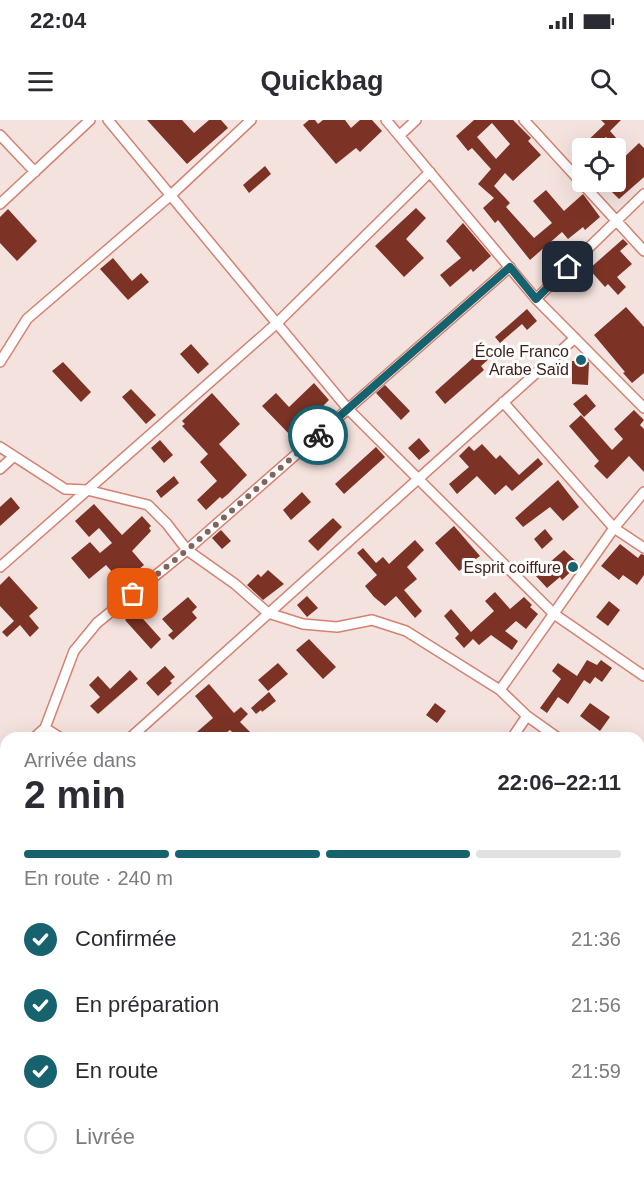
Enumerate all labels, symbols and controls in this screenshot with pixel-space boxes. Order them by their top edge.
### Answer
text: 22:04 [30,8,86,33]
icon: menu [24,65,57,98]
icon: search [587,65,620,98]
text: Quickbag [260,66,384,96]
map controls [572,138,626,192]
button: locate [572,138,626,192]
pin [542,241,593,292]
icon: home [551,250,584,283]
place label: École Franco Arabe Saïd [475,342,569,378]
marker: École Franco Arabe Saïd [574,353,588,367]
courier [288,405,348,465]
icon: bike [302,419,335,452]
place label: Esprit coiffure [463,559,561,576]
marker: Esprit coiffure [566,560,580,574]
pin [107,568,158,619]
icon: bag [116,577,149,610]
text: Arrivée dans [24,749,136,771]
text: 22:06–22:11 [497,770,621,795]
text: 2 min [24,773,126,816]
text: En route · 240 m [24,867,173,889]
icon: check [24,923,57,956]
text: Confirmée [75,926,176,951]
text: 21:36 [571,928,621,950]
icon: check [24,989,57,1022]
text: En préparation [75,992,219,1017]
text: 21:56 [571,994,621,1016]
icon: check [24,1055,57,1088]
text: En route [75,1058,158,1083]
text: 21:59 [571,1060,621,1082]
text: Livrée [75,1124,135,1149]

